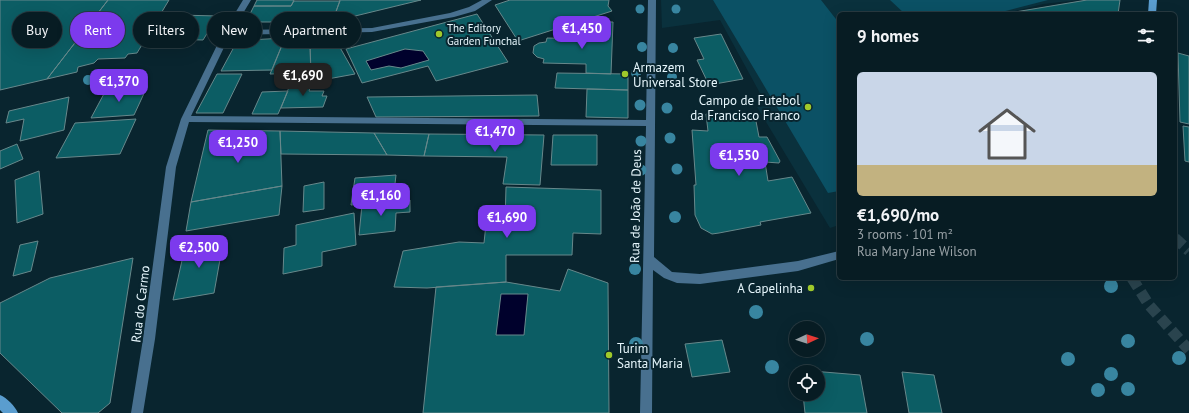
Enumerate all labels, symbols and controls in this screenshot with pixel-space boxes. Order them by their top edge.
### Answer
chip: Buy [12,12,62,48]
chip: Rent [70,12,125,48]
chip: Filters [133,12,199,48]
chip: New [207,12,262,48]
chip: Apartment [270,12,361,48]
pin: €1,450 [549,16,615,50]
text: €1,450 [562,20,602,37]
place label: The Editory Garden Funchal [447,21,521,48]
text: 9 homes [857,25,919,47]
icon: filters [1135,25,1157,47]
marker: The Editory Garden Funchal [434,29,444,39]
place label: Armazem Universal Store [633,59,718,91]
pin: €1,690 [270,63,336,97]
text: €1,690 [283,67,323,84]
pin: €1,370 [86,69,152,103]
marker: Armazem Universal Store [620,69,630,79]
text: €1,370 [99,73,139,90]
place label: Campo de Futebol da Francisco Franco [690,92,800,124]
icon: home [971,98,1043,170]
marker: Campo de Futebol da Francisco Franco [803,102,813,112]
pin: €1,470 [462,119,528,153]
text: €1,470 [475,123,515,140]
pin: €1,250 [205,130,271,164]
text: €1,250 [218,134,258,151]
pin: €1,550 [706,143,772,177]
text: €1,550 [719,147,759,164]
street label: Rua de João de Deus [626,149,645,263]
pin: €1,160 [348,183,414,217]
text: €1,160 [361,187,401,204]
text: €1,690/mo [857,204,939,226]
pin: €1,690 [474,205,540,239]
text: €1,690 [487,209,527,226]
text: 3 rooms · 101 m² [857,226,953,243]
pin: €2,500 [166,235,232,269]
text: €2,500 [179,239,219,256]
text: Rua Mary Jane Wilson [857,243,977,260]
street label: Rua do Carmo [127,265,154,344]
place label: A Capelinha [737,280,803,297]
marker: A Capelinha [806,283,816,293]
north arrow [789,321,825,357]
map controls [789,321,825,401]
place label: Turim Santa Maria [617,340,683,372]
marker: Turim Santa Maria [604,350,614,360]
button: locate [789,365,825,401]

